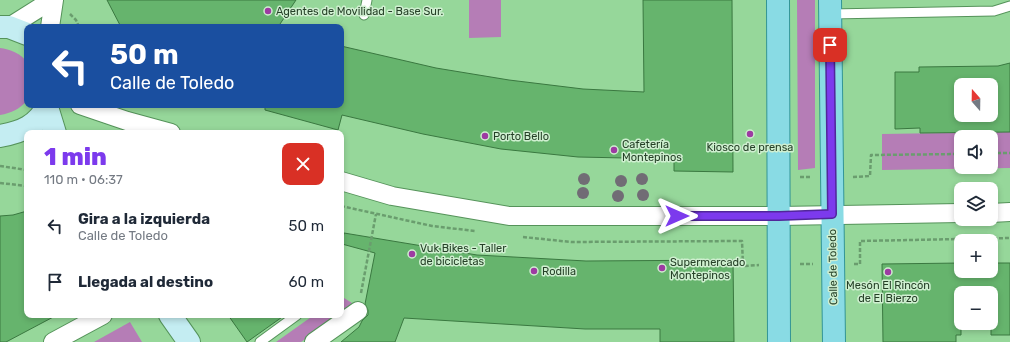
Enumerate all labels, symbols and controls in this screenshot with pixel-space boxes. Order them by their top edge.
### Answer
place label: Agentes de Movilidad - Base Sur. [276,5,444,18]
marker: Agentes de Movilidad - Base Sur. [263,6,273,16]
pin [813,28,847,62]
icon: arrive [819,34,841,56]
text: 50 m [110,38,179,71]
icon: left [44,40,96,92]
text: Calle de Toledo [110,72,234,94]
north arrow [954,78,998,122]
map controls [954,78,998,330]
marker: Kiosco de prensa [745,129,755,139]
place label: Porto Bello [493,130,549,143]
button: sound [954,130,998,174]
marker: Porto Bello [480,131,490,141]
place label: Cafetería Montepinos [622,138,682,164]
place label: Kiosco de prensa [707,141,793,154]
text: 1 min [44,143,107,171]
button: close [282,143,324,185]
marker: Cafetería Montepinos [609,145,619,155]
text: 110 m · 06:37 [44,172,123,187]
button: layers [954,182,998,226]
position arrow [656,195,698,237]
text: Gira a la izquierda [78,210,210,228]
icon: left [44,215,66,237]
text: 50 m [289,217,324,235]
text: Calle de Toledo [78,228,168,243]
street label: Calle de Toledo [826,229,840,305]
button: + [954,234,998,278]
place label: Vuk Bikes - Taller de bicicletas [420,242,507,268]
marker: Vuk Bikes - Taller de bicicletas [407,249,417,259]
place label: Supermercado Montepinos [670,256,745,282]
marker: Supermercado Montepinos [657,263,667,273]
place label: Rodilla [542,265,576,278]
marker: Rodilla [529,266,539,276]
marker: Mesón El Rincón de El Bierzo [883,267,893,277]
icon: arrive [44,271,66,293]
text: Llegada al destino [78,273,213,291]
text: 60 m [288,273,324,291]
place label: Mesón El Rincón de El Bierzo [846,279,930,305]
button: − [954,286,998,330]

